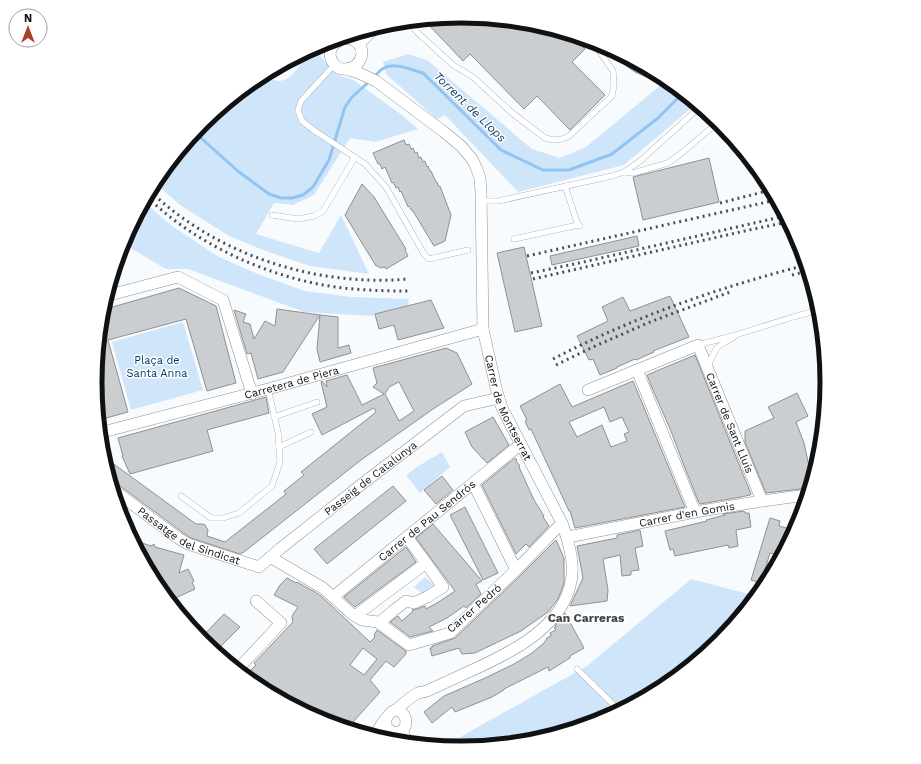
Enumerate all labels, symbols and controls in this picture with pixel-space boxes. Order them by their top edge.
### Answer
north arrow [8,8,48,48]
text: N [24,12,32,25]
water label: Torrent de Llops [431,69,509,145]
park label: Plaça de Santa Anna [127,354,187,380]
street label: Carrer de Montserrat [482,354,534,463]
street label: Carretera de Piera [243,364,340,402]
street label: Carrer de Sant Lluís [703,371,756,476]
street label: Passeig de Catalunya [322,439,419,518]
street label: Carrer de Pau Sendrós [376,478,478,564]
street label: Carrer d'en Gomis [638,500,736,530]
street label: Passatge del Sindicat [135,504,242,568]
street label: Carrer Pedró [445,581,504,635]
district label: Can Carreras [548,611,625,625]

